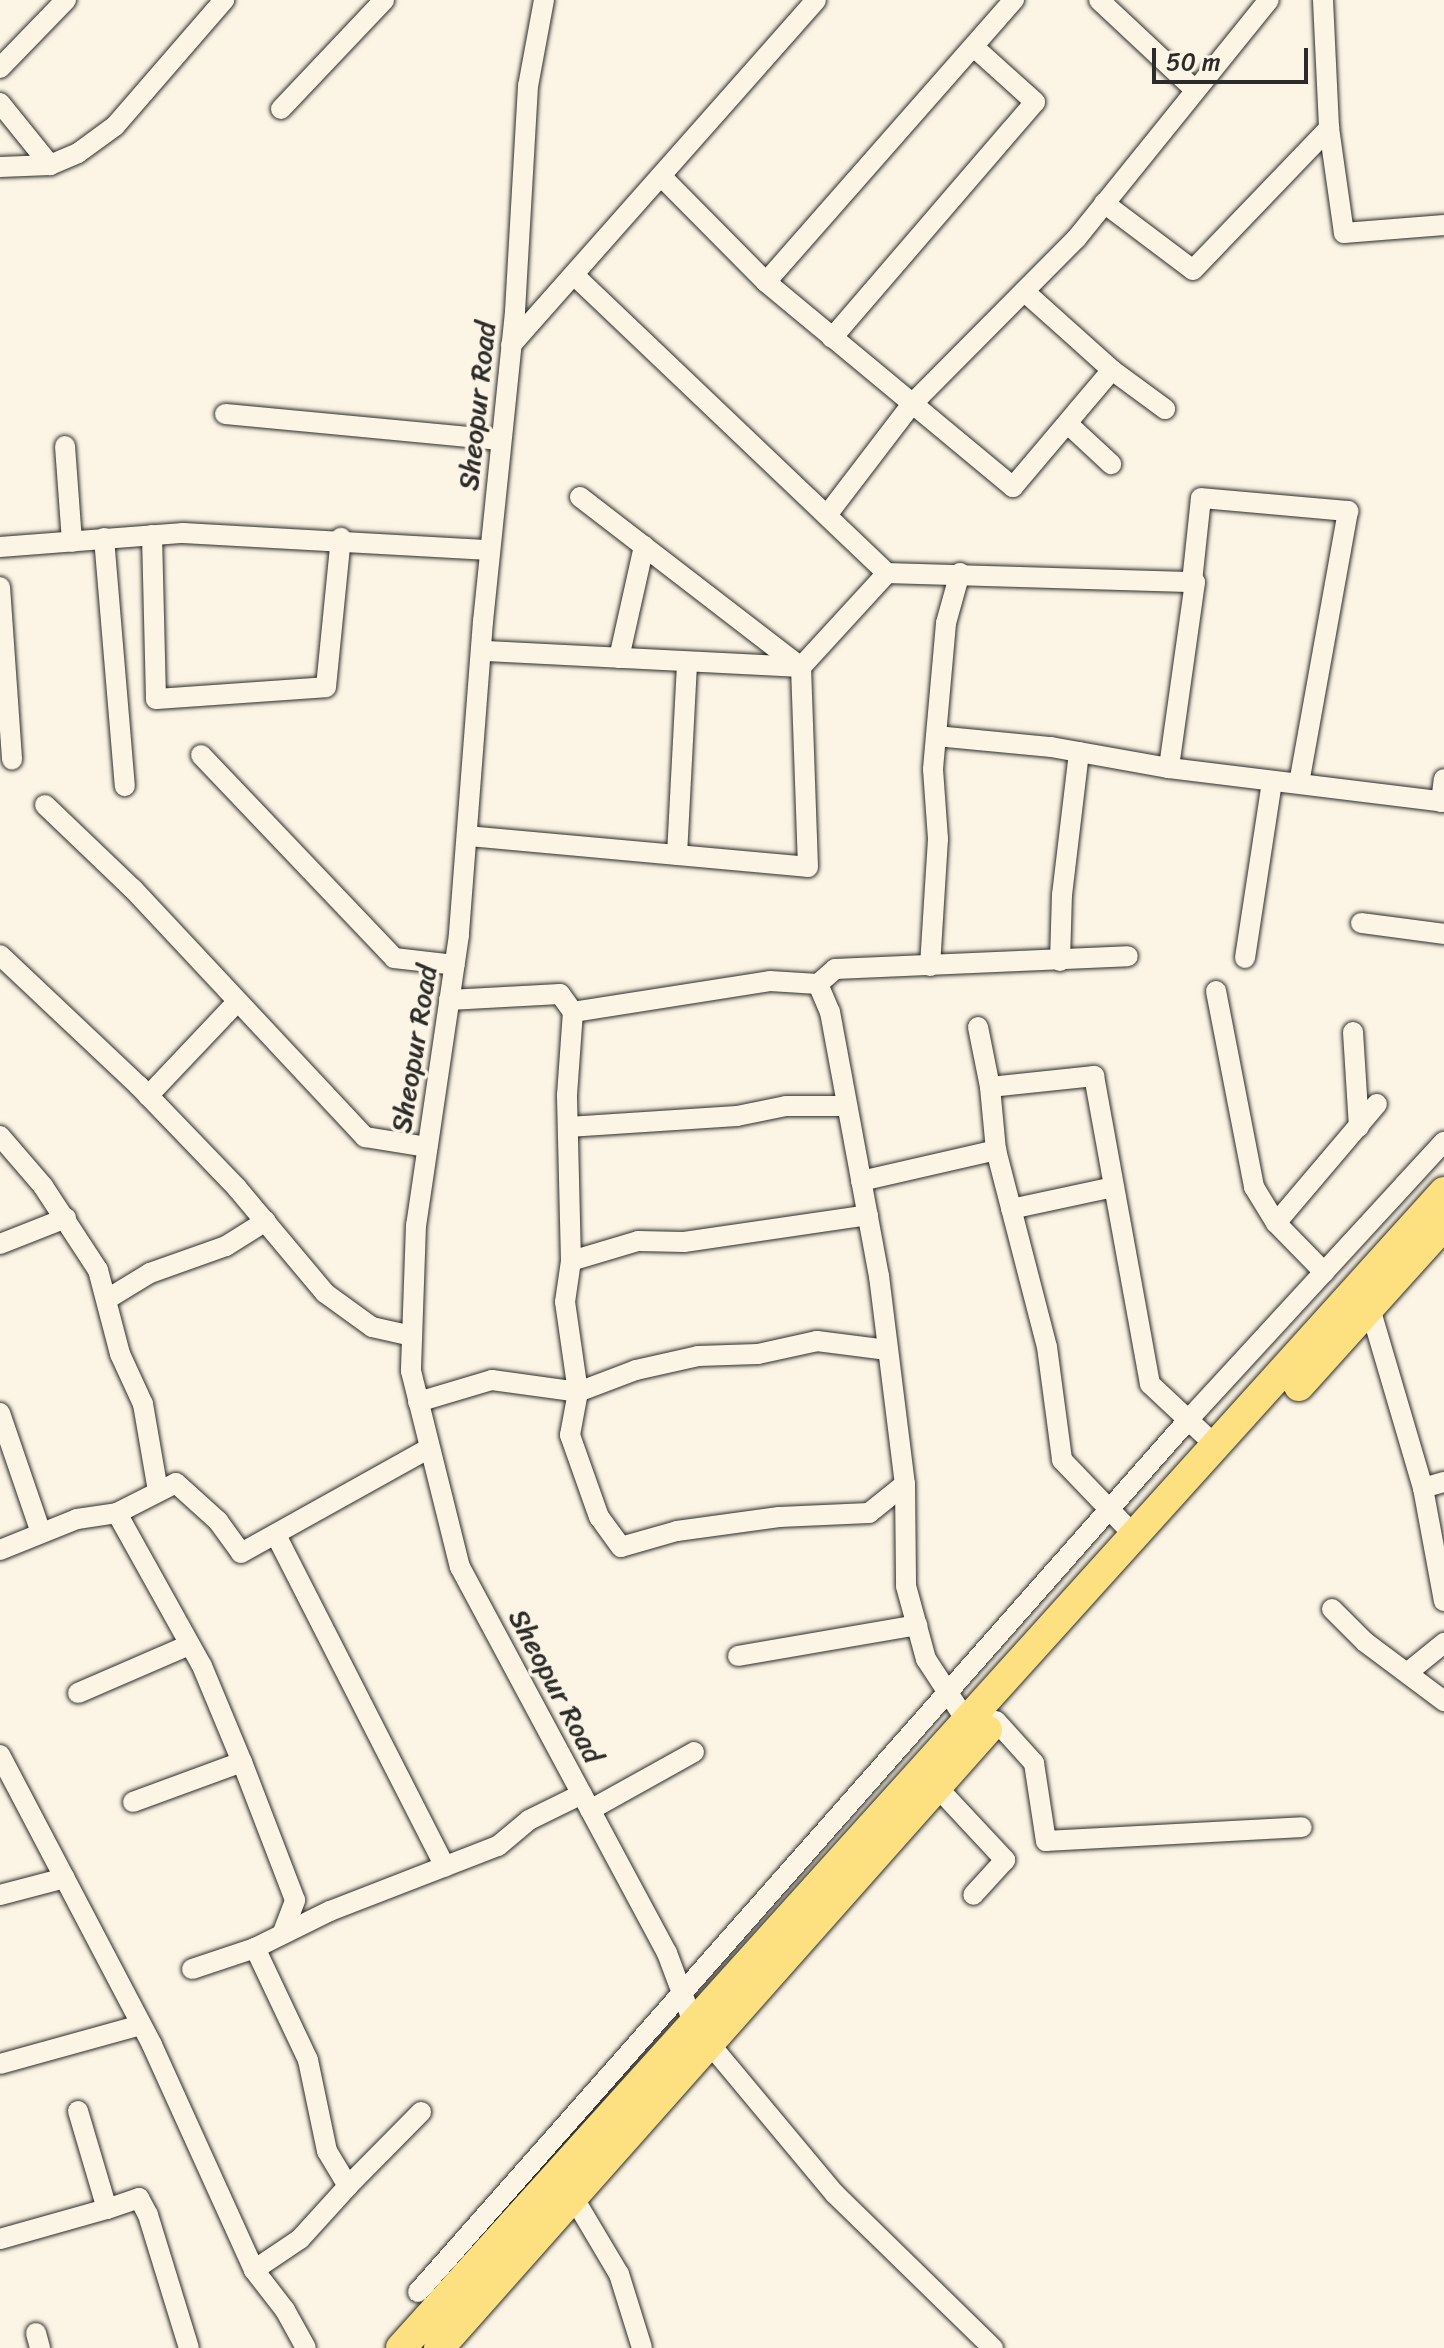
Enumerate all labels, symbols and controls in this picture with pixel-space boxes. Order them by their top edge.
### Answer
scale bar [1156,32,1312,82]
text: 50 m [1166,41,1221,83]
street label: Sheopur Road [451,320,503,492]
street label: Sheopur Road [384,963,444,1135]
street label: Sheopur Road [501,1603,611,1769]

